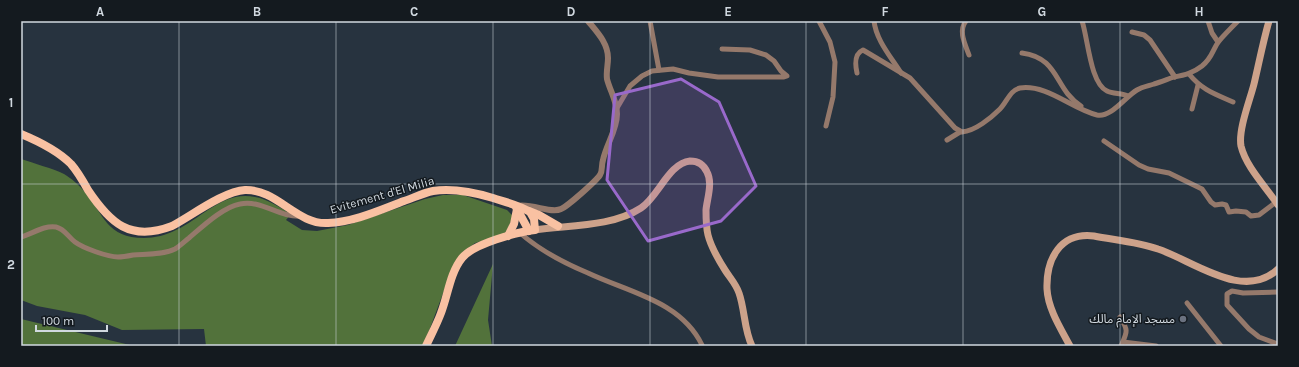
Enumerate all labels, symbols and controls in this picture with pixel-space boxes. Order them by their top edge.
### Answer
text: A [96,4,104,19]
text: B [253,4,261,19]
text: C [410,4,418,19]
text: D [567,4,576,19]
text: E [724,4,732,19]
text: F [881,4,889,19]
text: G [1038,4,1046,19]
text: H [1194,4,1204,19]
text: 1 [9,95,13,110]
street label: Evitement d'El Milia [328,173,436,217]
text: 2 [7,257,15,272]
scale bar [36,307,107,333]
place label: مسجد الإمام مالك [1089,312,1175,328]
text: 100 m [42,314,74,328]
marker: مسجد الإمام مالك [1178,314,1188,324]

